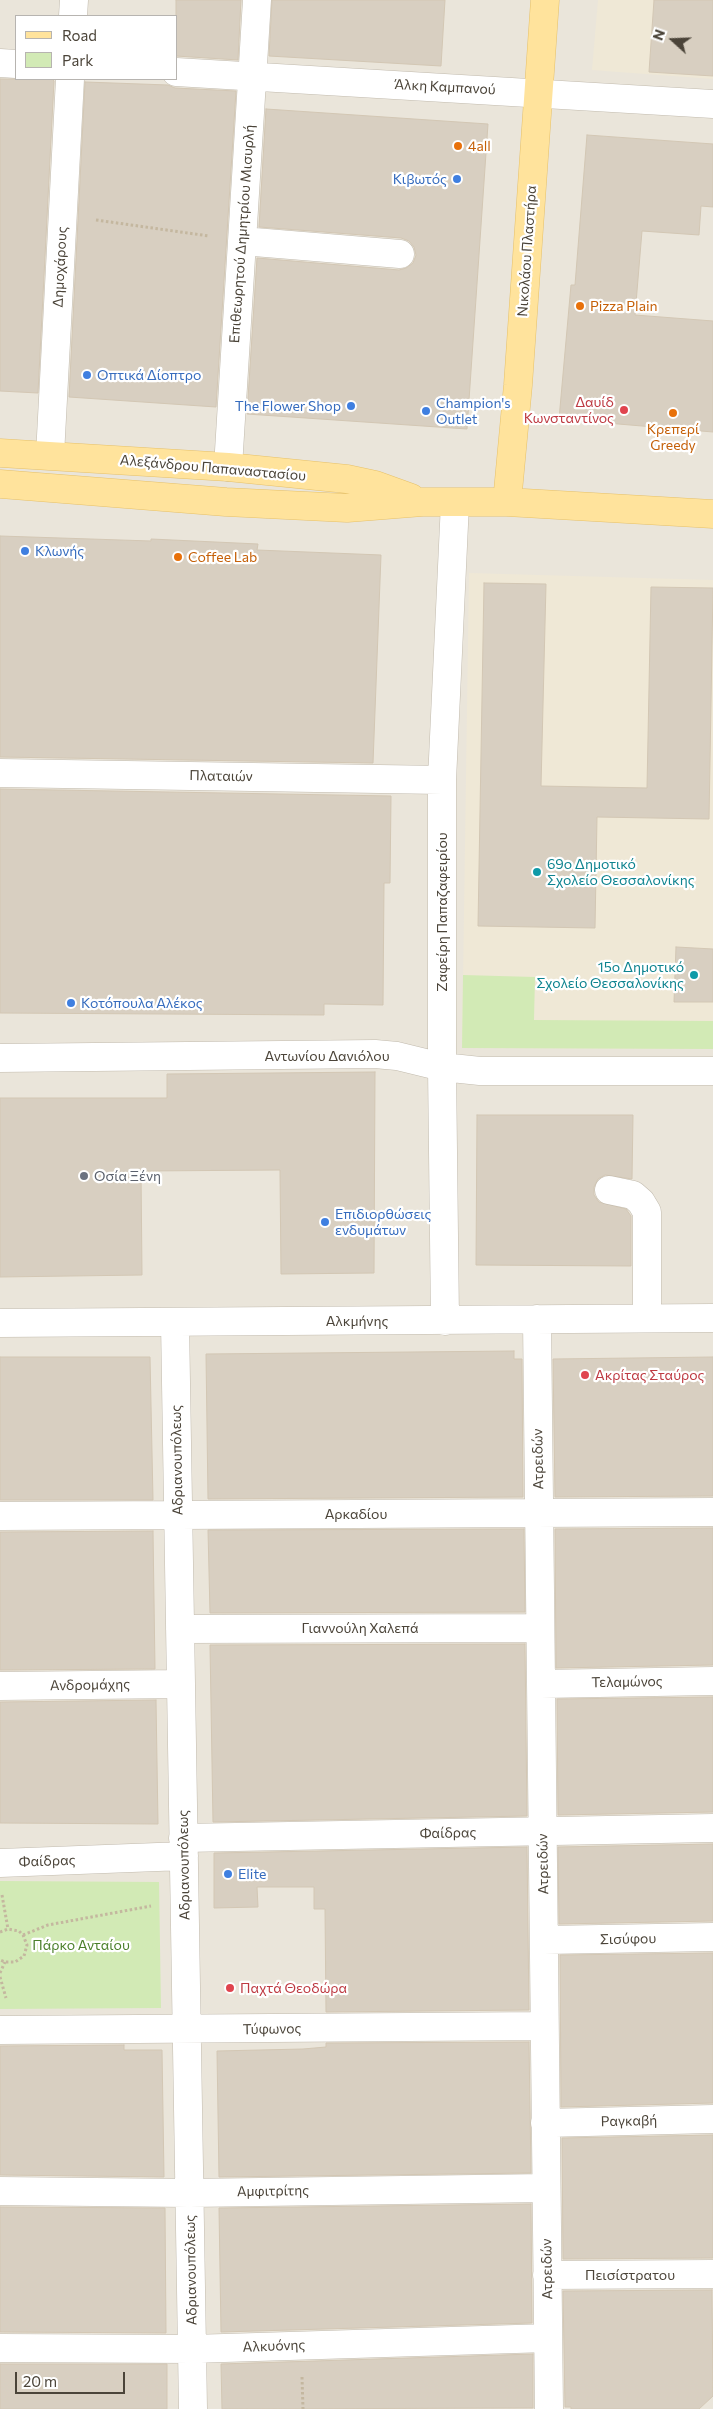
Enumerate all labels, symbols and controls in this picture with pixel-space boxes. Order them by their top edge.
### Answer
legend [15,15,178,80]
north arrow [648,15,698,65]
text: Road [62,26,97,44]
text: N [649,27,668,43]
text: Park [62,51,93,69]
street label: Άλκη Καμπανού [394,76,496,98]
street label: Επιθεωρητού Δημητρίου Μισυρλή [226,124,258,344]
place label: 4all [468,138,491,154]
marker: 4all [452,140,464,152]
place label: Κιβωτός [393,171,447,187]
marker: Κιβωτός [451,173,463,185]
street label: Νικολάου Πλαστήρα [514,185,540,317]
street label: Δημοχάρους [49,226,71,308]
place label: Pizza Plain [590,298,658,314]
marker: Pizza Plain [574,300,586,312]
place label: Οπτικά Δίοπτρο [97,367,201,383]
marker: Οπτικά Δίοπτρο [81,369,93,381]
place label: Δαυίδ Κωνσταντίνος [524,394,614,427]
place label: Champion's Outlet [436,395,511,428]
place label: The Flower Shop [235,398,341,414]
marker: The Flower Shop [345,400,357,412]
marker: Δαυίδ Κωνσταντίνος [618,404,630,416]
marker: Champion's Outlet [420,405,432,417]
marker: Κρεπερί Greedy [667,407,679,419]
place label: Κρεπερί Greedy [647,421,699,454]
street label: Αλεξάνδρου Παπαναστασίου [119,451,307,485]
place label: Κλωνής [35,543,84,559]
marker: Κλωνής [19,545,31,557]
place label: Coffee Lab [188,549,257,565]
marker: Coffee Lab [172,551,184,563]
street label: Πλαταιών [189,767,253,785]
street label: Ζαφείρη Παπαζαφειρίου [434,832,450,992]
place label: 69ο Δημοτικό Σχολείο Θεσσαλονίκης [547,856,695,889]
marker: 69ο Δημοτικό Σχολείο Θεσσαλονίκης [531,866,543,878]
place label: 15ο Δημοτικό Σχολείο Θεσσαλονίκης [536,959,684,992]
marker: 15ο Δημοτικό Σχολείο Θεσσαλονίκης [688,969,700,981]
place label: Κοτόπουλα Αλέκος [81,995,203,1011]
marker: Κοτόπουλα Αλέκος [65,997,77,1009]
street label: Αντωνίου Δανιόλου [265,1048,389,1064]
place label: Οσία Ξένη [94,1168,161,1184]
marker: Οσία Ξένη [78,1170,90,1182]
place label: Επιδιορθώσεις ενδυμάτων [335,1206,432,1238]
marker: Επιδιορθώσεις ενδυμάτων [319,1216,331,1228]
street label: Αλκμήνης [326,1313,388,1329]
place label: Ακρίτας Σταύρος [595,1367,705,1383]
marker: Ακρίτας Σταύρος [579,1369,591,1381]
street label: Αδριανουπόλεως [168,1405,186,1515]
street label: Ατρειδών [529,1428,547,1490]
street label: Αρκαδίου [325,1506,387,1522]
street label: Γιαννούλη Χαλεπά [302,1620,418,1636]
street label: Τελαμώνος [591,1673,663,1691]
street label: Ανδρομάχης [50,1676,130,1694]
street label: Αδριανουπόλεως [175,1810,193,1920]
street label: Φαίδρας [419,1824,477,1842]
street label: Ατρειδών [534,1833,552,1895]
street label: Φαίδρας [18,1852,76,1870]
place label: Elite [238,1866,266,1882]
marker: Elite [222,1868,234,1880]
street label: Σισύφου [600,1930,656,1948]
park label: Πάρκο Ανταίου [32,1937,130,1953]
place label: Παχτά Θεοδώρα [240,1980,347,1996]
marker: Παχτά Θεοδώρα [224,1982,236,1994]
street label: Τύφωνος [243,2020,301,2038]
street label: Ραγκαβή [601,2112,657,2130]
street label: Αμφιτρίτης [237,2182,309,2200]
street label: Αδριανουπόλεως [182,2215,200,2325]
street label: Ατρειδών [538,2238,556,2300]
street label: Πεισίστρατου [585,2267,675,2283]
street label: Αλκυόνης [242,2337,306,2355]
scale bar [18,2362,128,2394]
text: 20 m [23,2372,57,2390]

